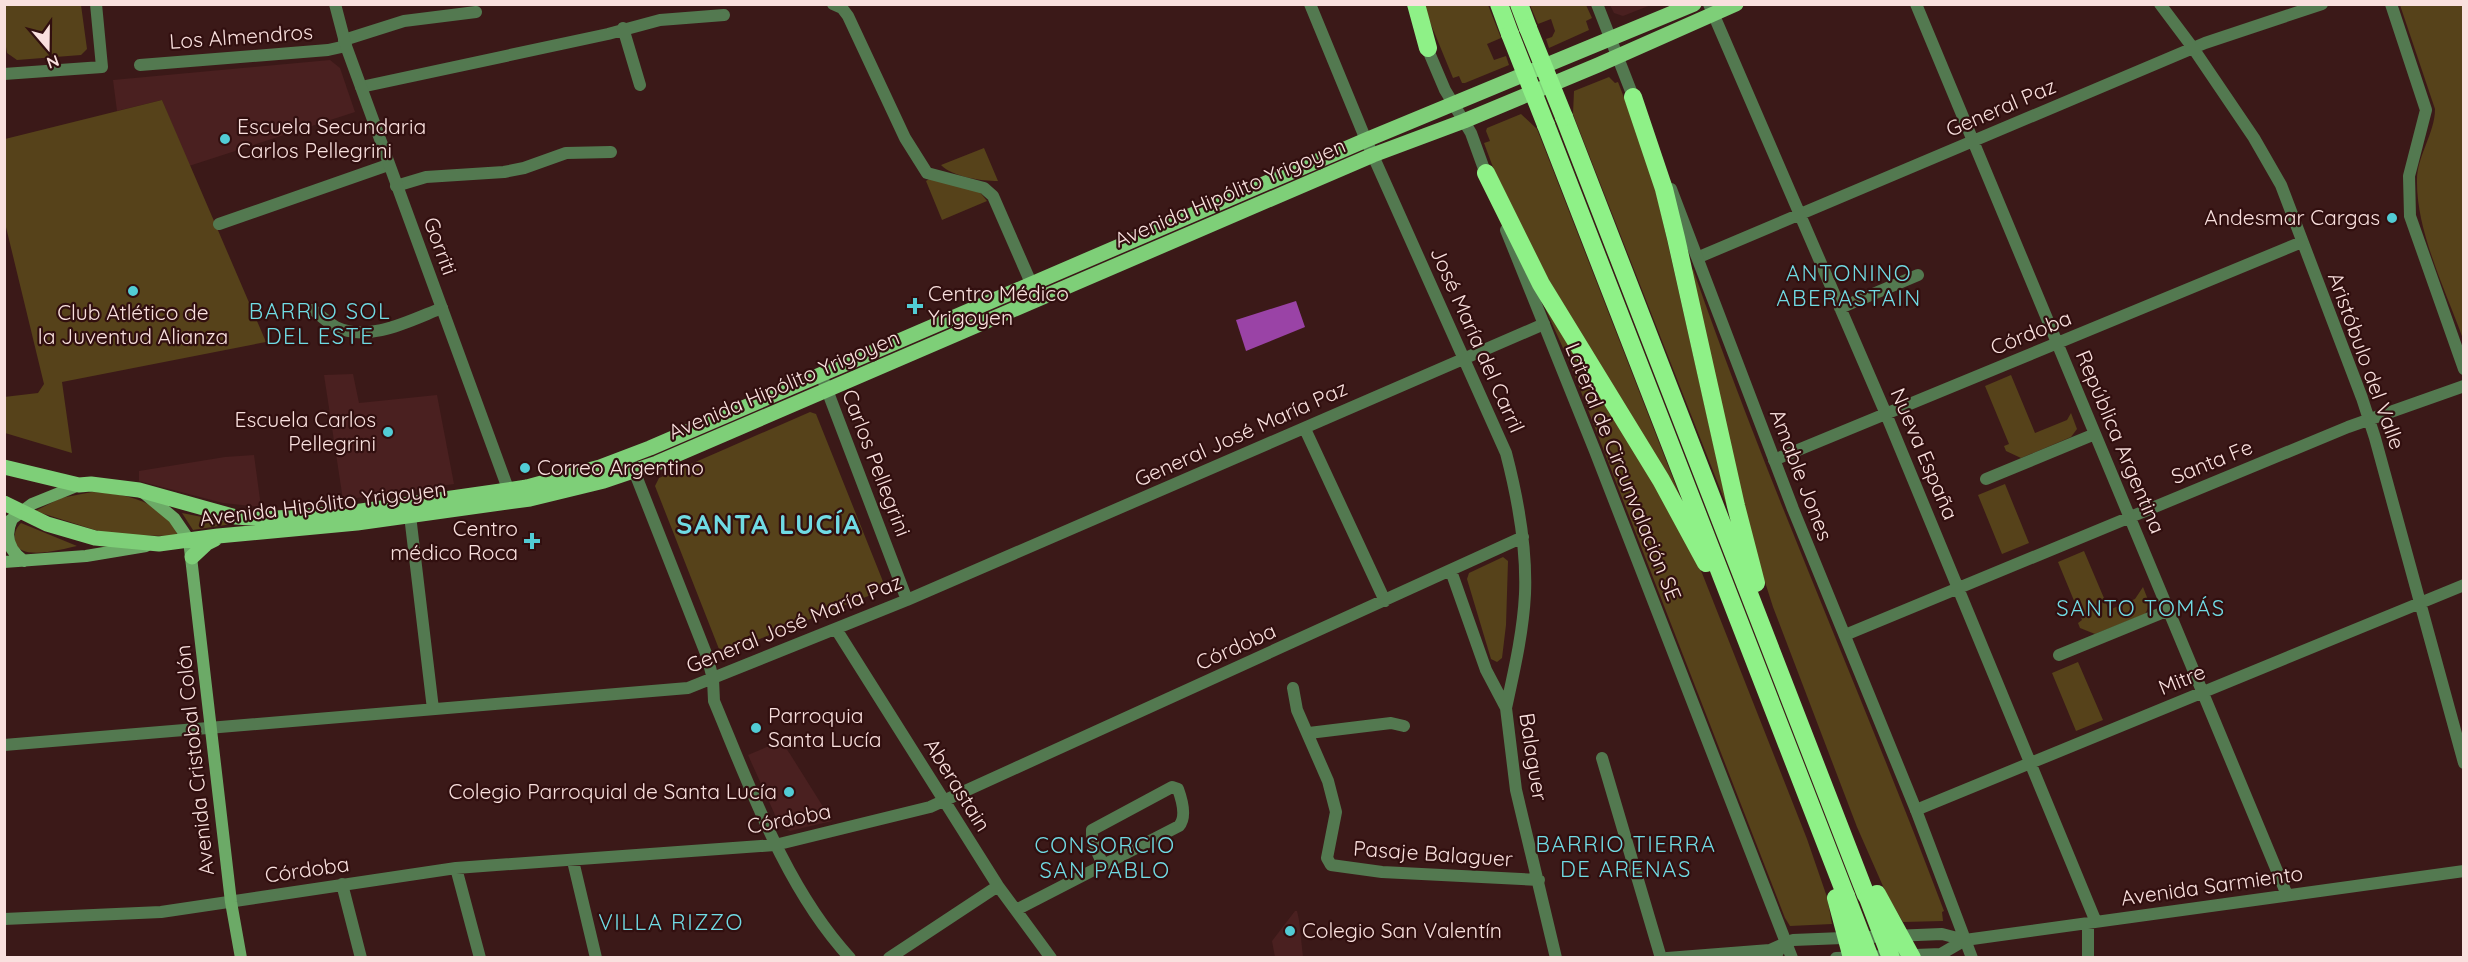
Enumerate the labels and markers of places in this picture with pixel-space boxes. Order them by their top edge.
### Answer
place label: Escuela Secundaria Carlos Pellegrini [237,113,426,163]
marker: Escuela Secundaria Carlos Pellegrini [218,132,232,146]
place label: Andesmar Cargas [2204,204,2380,230]
marker: Andesmar Cargas [2385,211,2399,225]
place label: Centro Médico Yrigoyen [928,280,1069,330]
marker: Club Atlético de la Juventud Alianza [126,284,140,298]
marker: Centro Médico Yrigoyen [906,297,924,315]
place label: Club Atlético de la Juventud Alianza [38,299,228,349]
place label: Escuela Carlos Pellegrini [235,406,376,456]
marker: Escuela Carlos Pellegrini [381,425,395,439]
place label: Correo Argentino [537,454,704,480]
marker: Correo Argentino [518,461,532,475]
place label: Centro médico Roca [390,515,518,565]
marker: Centro médico Roca [523,532,541,550]
place label: Parroquia Santa Lucía [768,702,881,752]
marker: Parroquia Santa Lucía [749,721,763,735]
place label: Colegio Parroquial de Santa Lucía [448,778,777,804]
marker: Colegio Parroquial de Santa Lucía [782,785,796,799]
place label: Colegio San Valentín [1302,917,1502,943]
marker: Colegio San Valentín [1283,924,1297,938]

